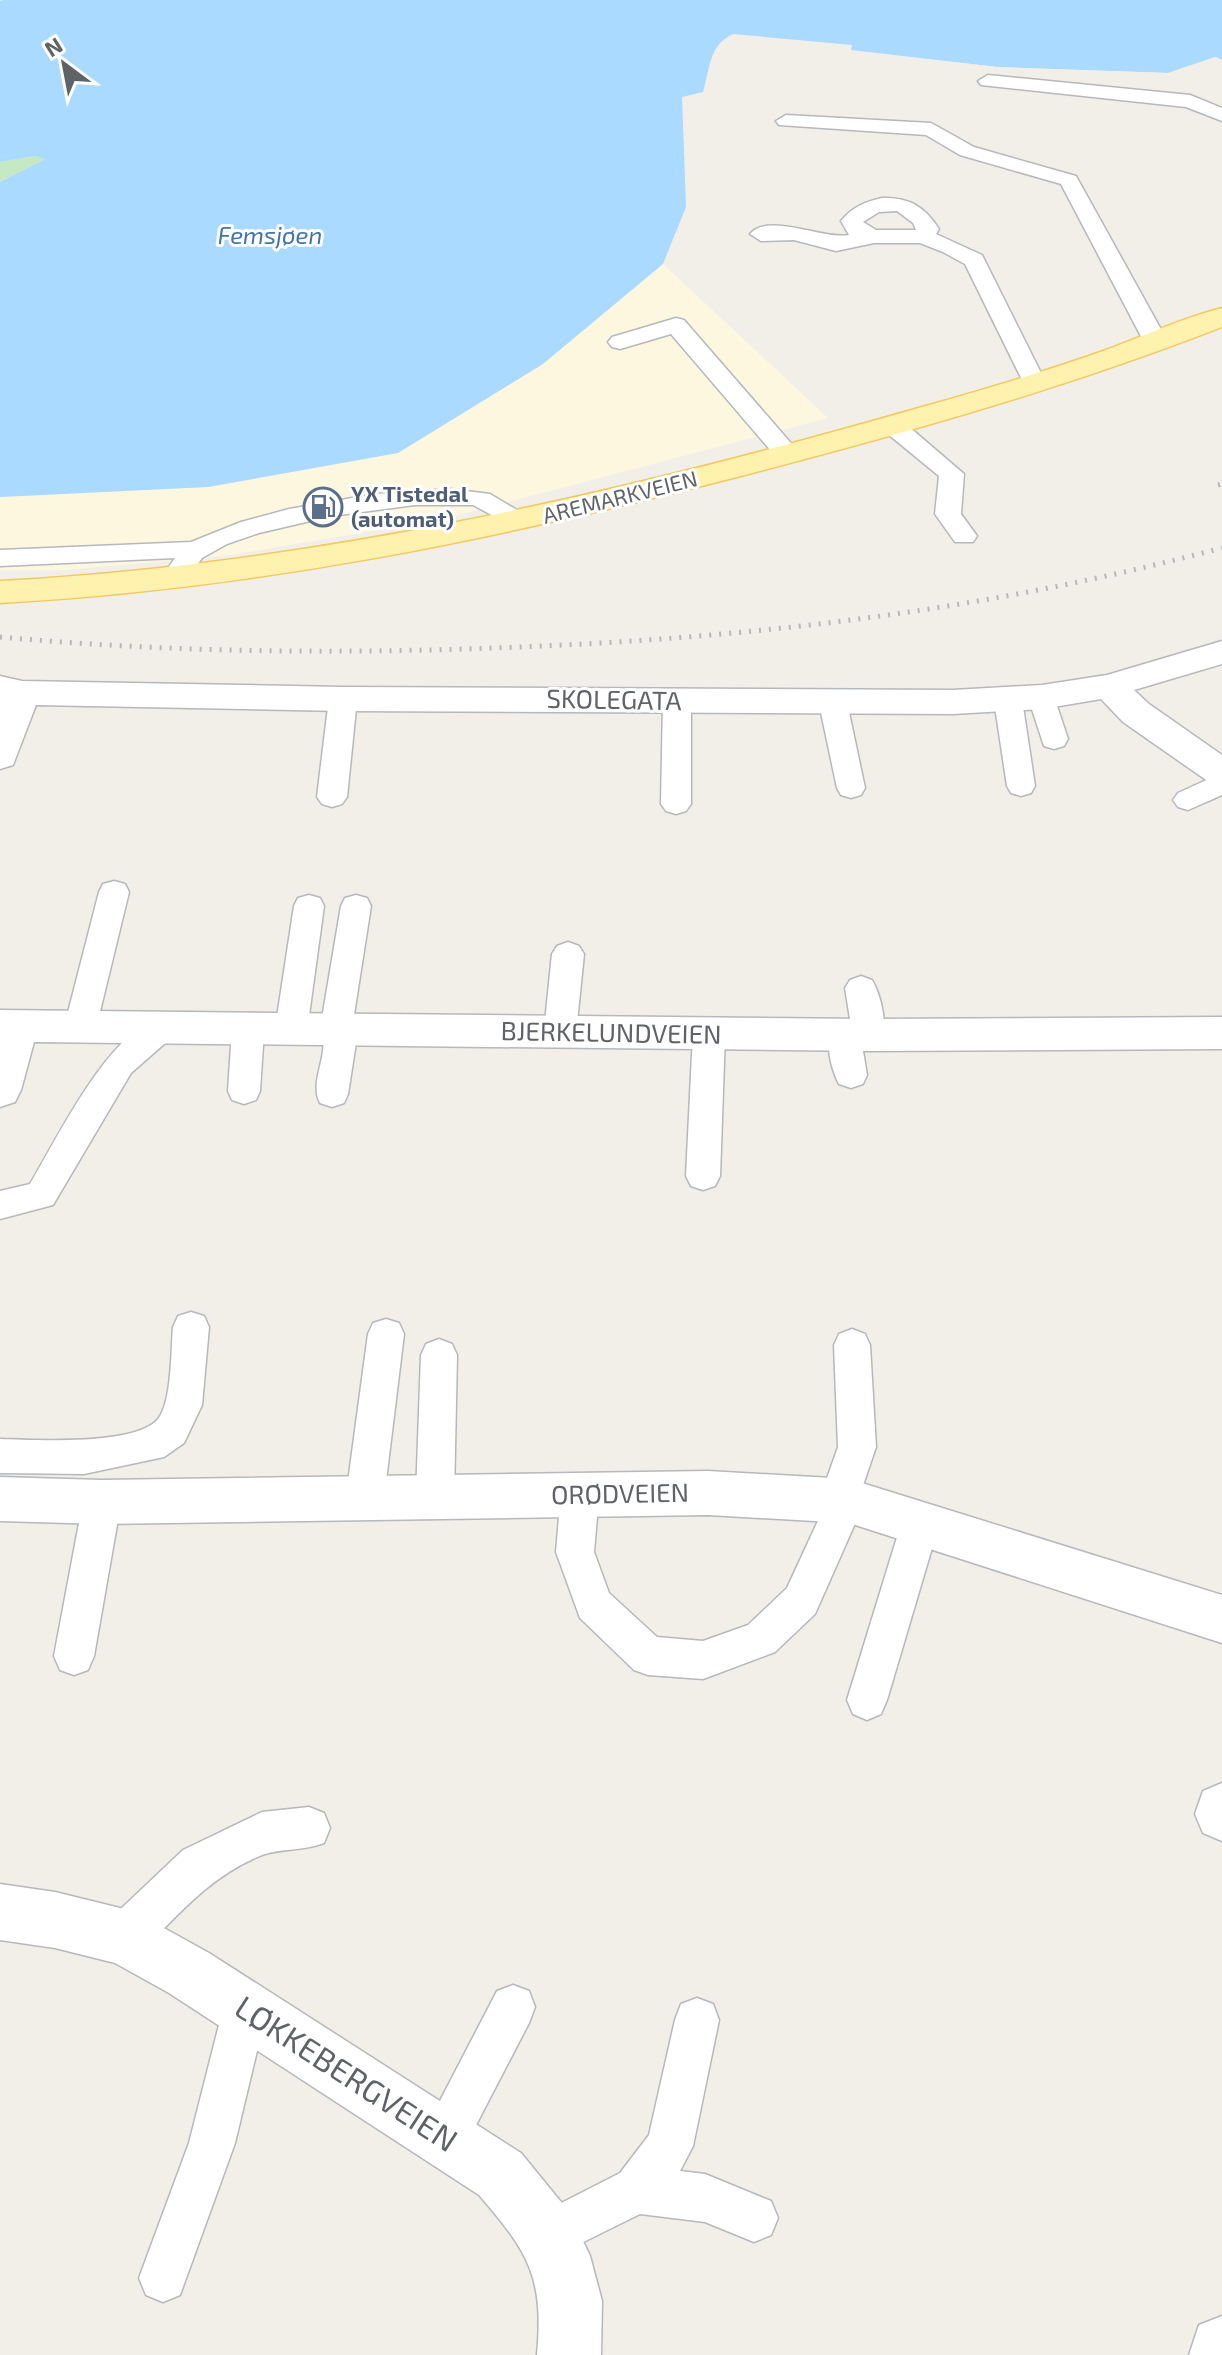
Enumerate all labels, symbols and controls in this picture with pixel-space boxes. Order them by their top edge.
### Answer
north arrow [24,24,104,104]
text: N [39,31,66,61]
water label: Femsjøen [218,220,322,249]
street label: AREMARKVEIEN [540,464,700,528]
place label: YX Tistedal (automat) [351,480,469,531]
fuel station icon: YX Tistedal (automat) [302,486,344,528]
street label: SKOLEGATA [546,682,682,715]
street label: BJERKELUNDVEIEN [500,1014,722,1049]
street label: ORØDVEIEN [551,1476,689,1509]
street label: LØKKEBERGVEIEN [229,1986,465,2158]

